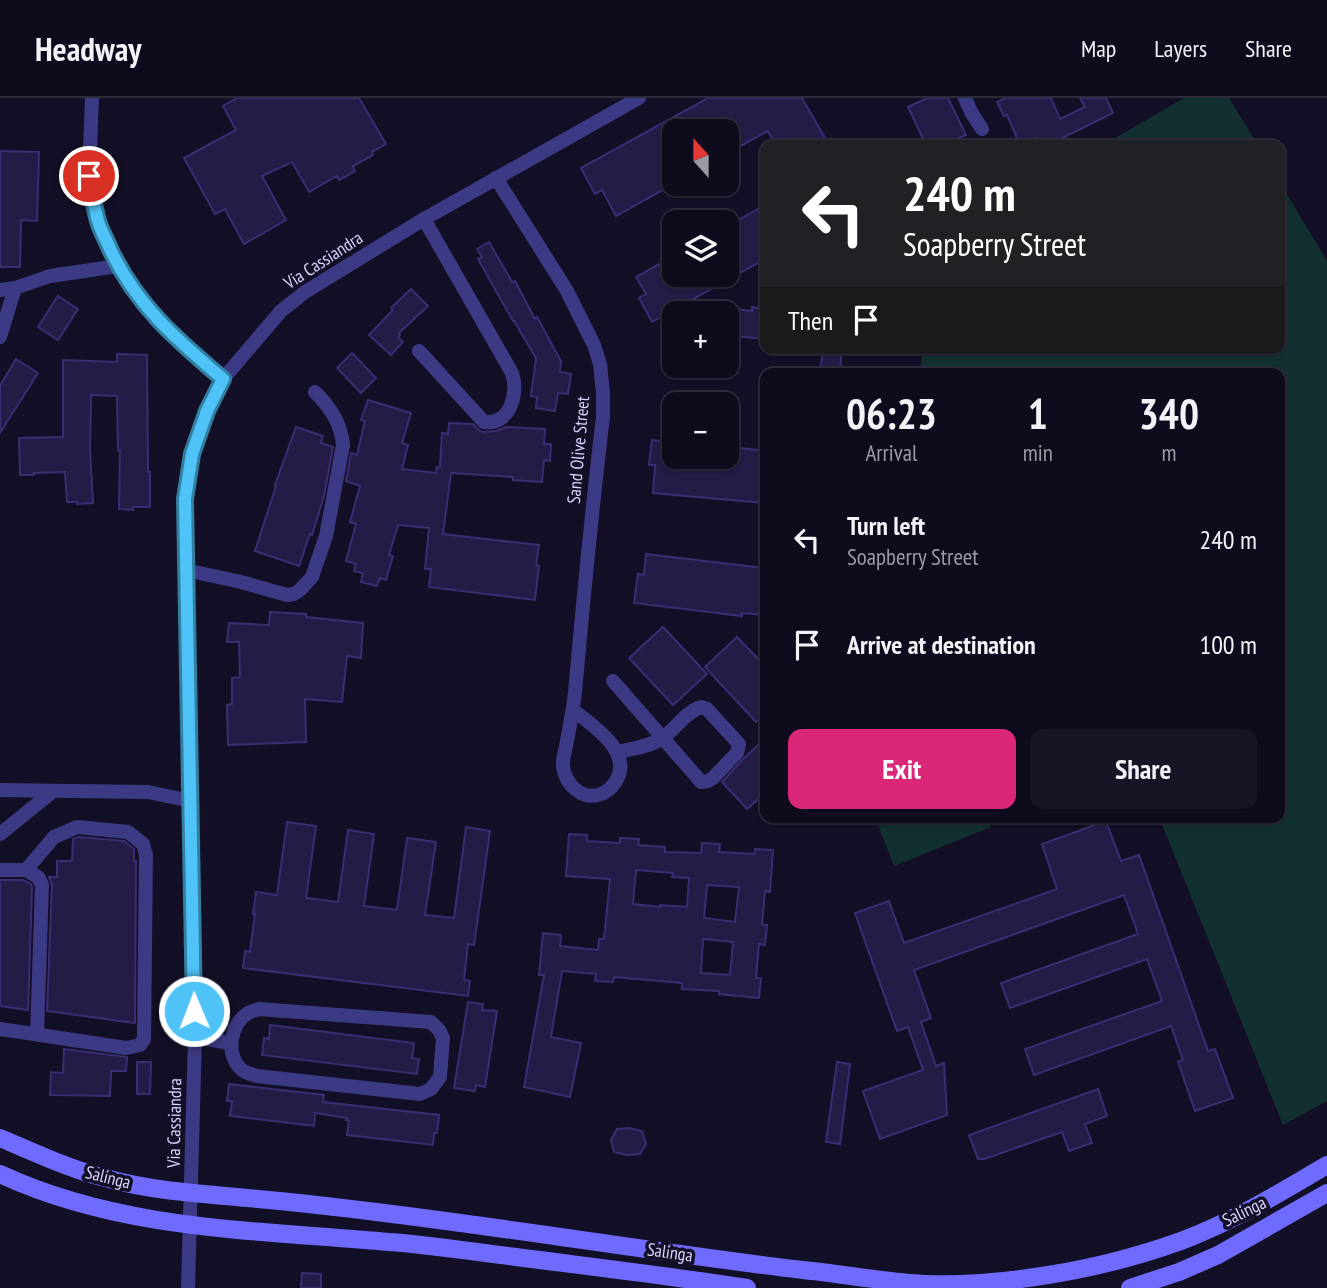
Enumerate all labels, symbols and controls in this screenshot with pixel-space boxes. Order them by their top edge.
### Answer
text: Headway [35,27,142,70]
text: Map [1081,33,1116,64]
text: Layers [1154,33,1207,64]
text: Share [1245,33,1292,64]
north arrow [662,119,738,196]
map controls [662,119,739,469]
pin [59,146,119,206]
icon: arrive [70,157,108,195]
text: 240 m [903,161,1016,225]
icon: left [788,168,879,259]
button: layers [662,210,739,287]
text: Soapberry Street [903,223,1086,265]
street label: Via Cassiandra [278,226,367,295]
button: + [662,301,739,378]
icon: arrive [847,301,885,339]
text: Then [788,304,833,337]
text: 06:23 [846,386,937,441]
text: 1 [1028,386,1048,441]
text: 340 [1139,386,1199,441]
button: − [662,392,739,469]
street label: Sand Olive Street [562,395,594,505]
text: Arrival [865,438,917,467]
text: min [1023,438,1053,467]
text: m [1161,438,1176,467]
text: Turn left [847,509,925,542]
icon: left [788,521,826,559]
text: 240 m [1199,523,1257,556]
text: Soapberry Street [847,542,979,571]
icon: arrive [788,626,826,664]
text: Arrive at destination [847,628,1036,661]
text: 100 m [1199,628,1257,661]
button: Exit [788,729,1016,809]
button: Share [1030,729,1257,809]
position arrow [157,974,231,1048]
street label: Via Cassiandra [162,1078,186,1169]
street label: Salinga [83,1160,133,1194]
street label: Salinga [1218,1191,1270,1231]
street label: Salinga [646,1237,694,1267]

